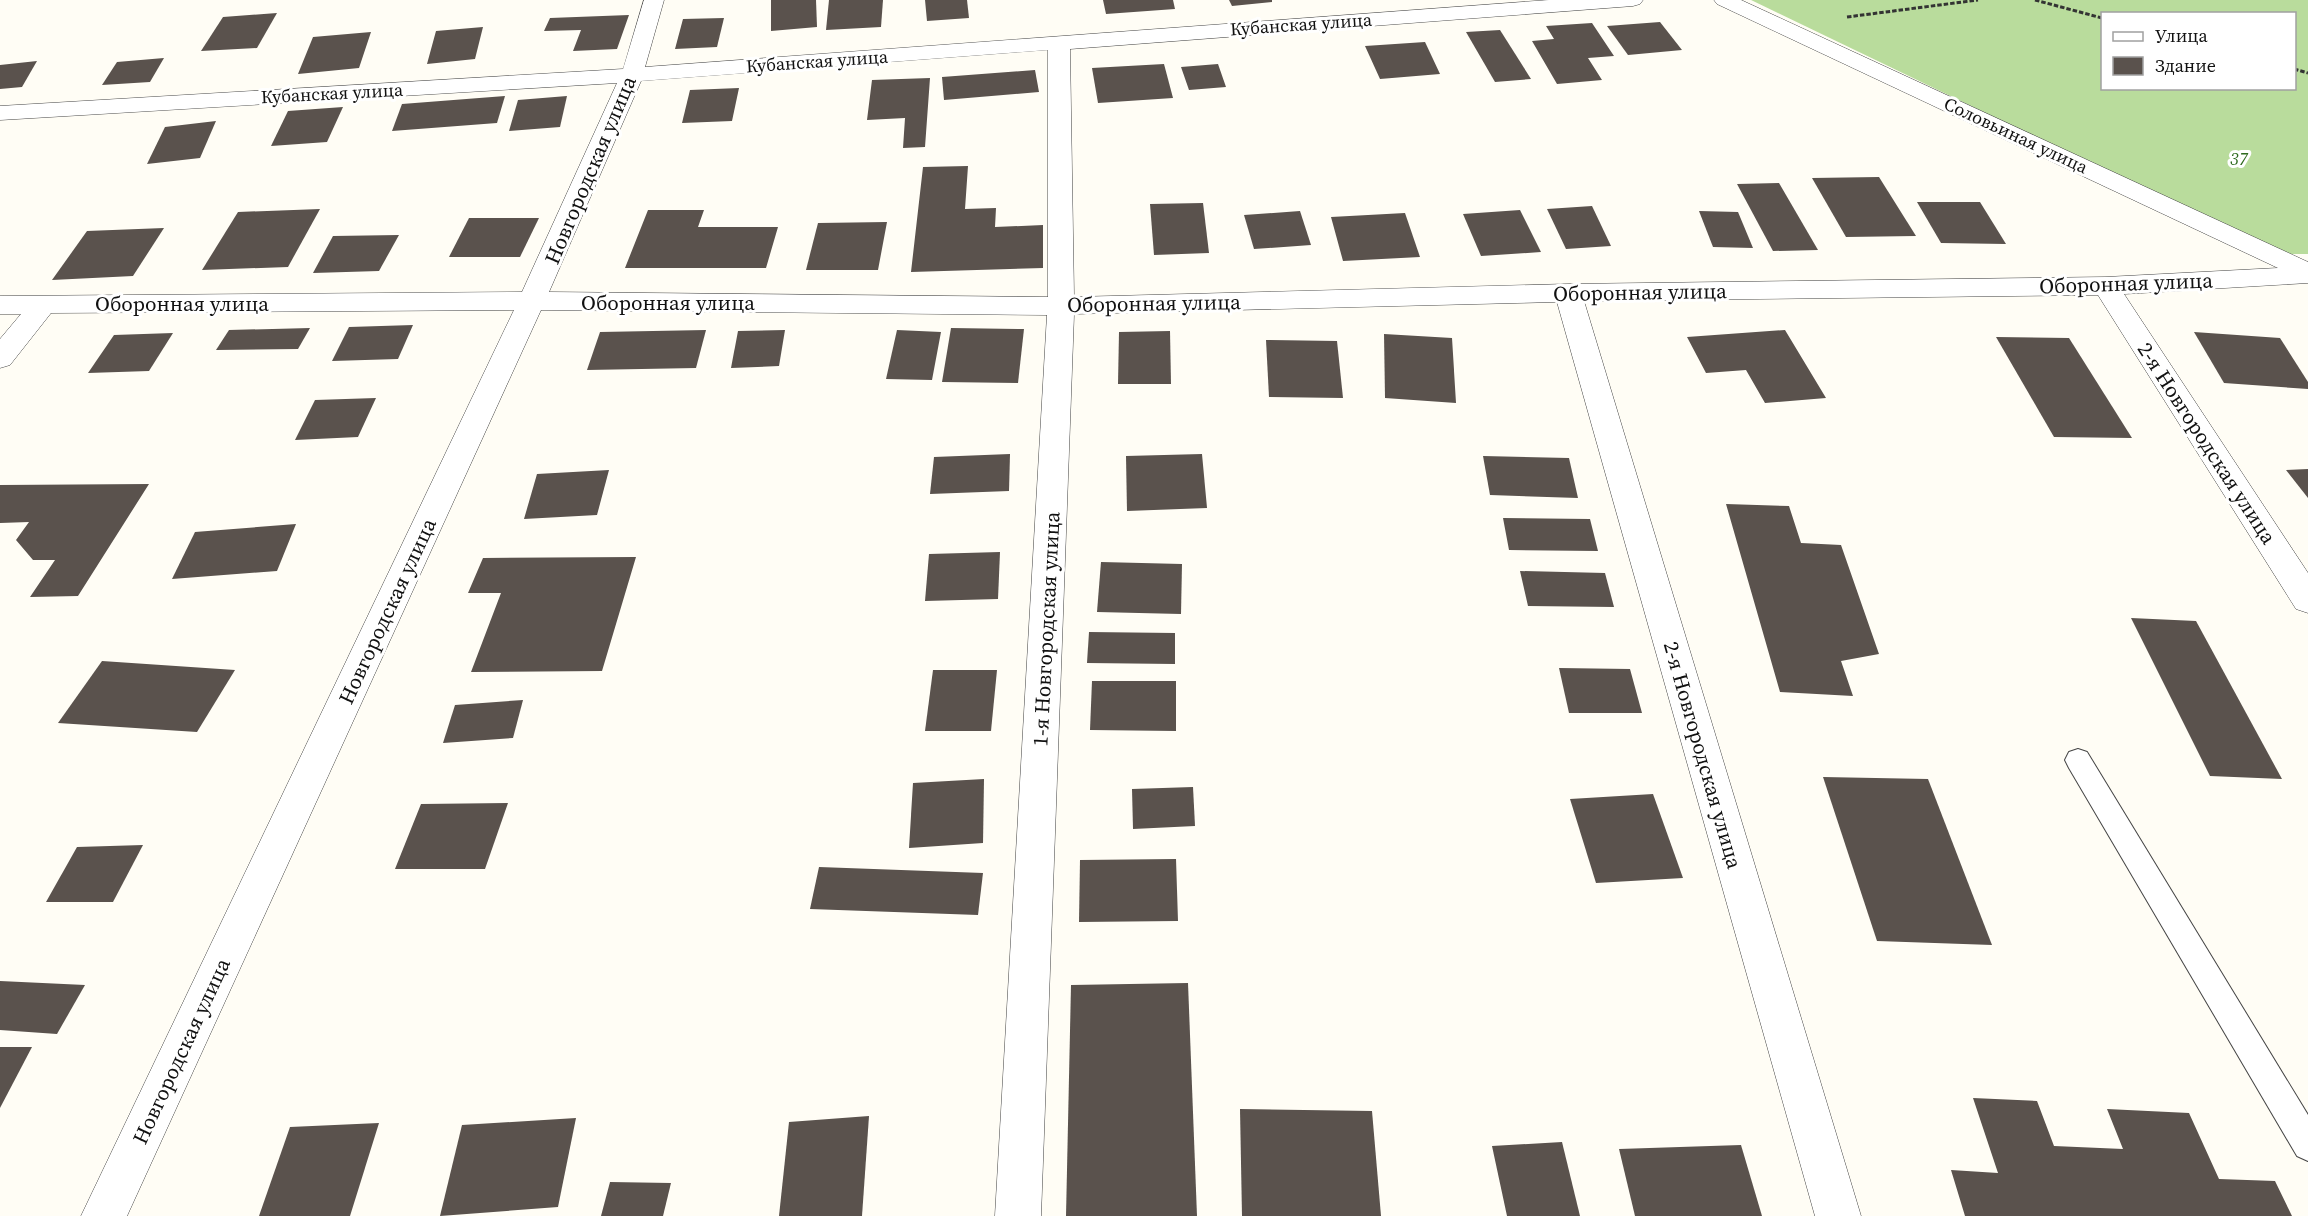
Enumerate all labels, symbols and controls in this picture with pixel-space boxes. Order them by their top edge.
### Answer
street label: Кубанская улица [1229,7,1374,41]
legend [2101,12,2296,90]
text: Улица [2155,23,2208,48]
street label: Кубанская улица [745,44,890,78]
text: Здание [2155,53,2216,78]
street label: Новгородская улица [537,71,643,269]
street label: Кубанская улица [260,77,404,109]
street label: Соловьиная улица [1940,91,2093,180]
park label: 37 [2230,146,2249,171]
street label: Оборонная улица [2039,265,2214,301]
street label: Оборонная улица [1553,276,1727,308]
street label: Оборонная улица [1067,287,1241,319]
street label: Оборонная улица [581,288,755,317]
street label: Оборонная улица [95,289,269,318]
street label: 2-я Новгородская улица [2131,337,2283,550]
street label: 1-я Новгородская улица [1025,511,1067,747]
street label: Новгородская улица [331,513,443,709]
street label: 2-я Новгородская улица [1657,638,1749,872]
street label: Новгородская улица [125,953,237,1149]

